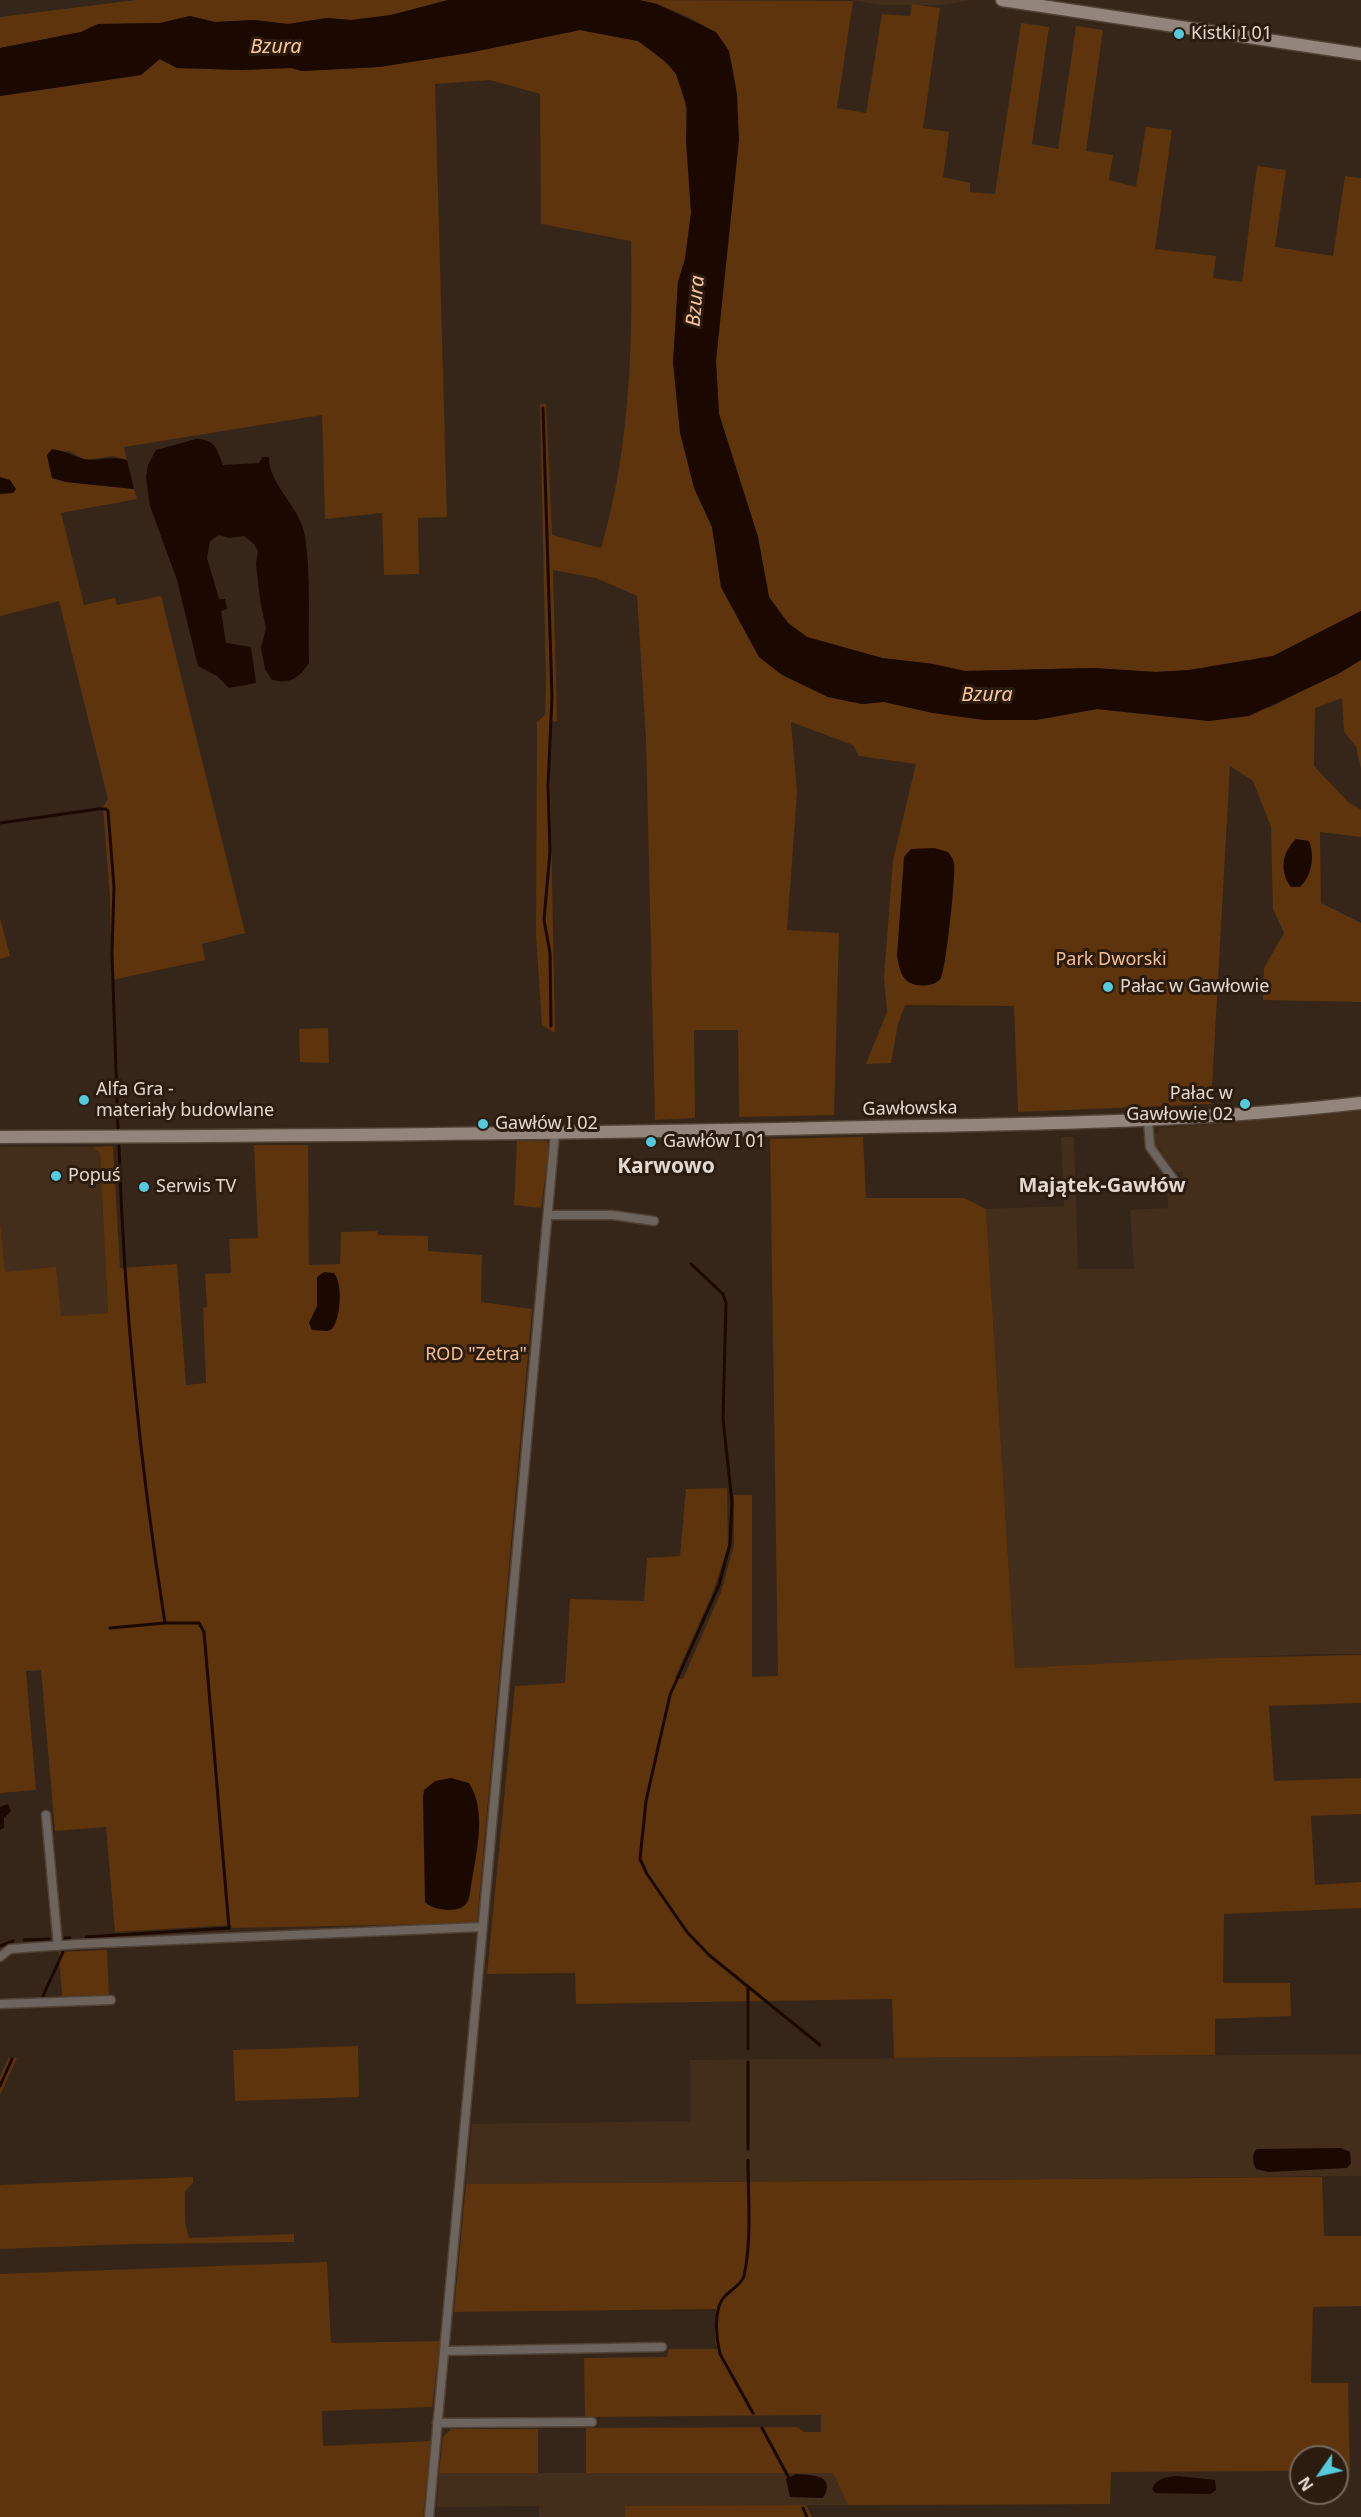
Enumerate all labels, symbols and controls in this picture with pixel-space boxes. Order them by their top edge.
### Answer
place label: Kistki I 01 [1191,23,1272,45]
marker: Kistki I 01 [1172,27,1186,41]
water label: Bzura [250,35,302,59]
water label: Bzura [682,274,710,328]
water label: Bzura [961,683,1013,707]
park label: Park Dworski [1055,949,1167,971]
place label: Pałac w Gawłowie [1120,976,1269,998]
marker: Pałac w Gawłowie [1101,980,1115,994]
place label: Alfa Gra - materiały budowlane [96,1079,274,1122]
place label: Pałac w Gawłowie 02 [1126,1083,1233,1126]
marker: Alfa Gra - materiały budowlane [77,1093,91,1107]
street label: Gawłowska [862,1097,958,1121]
marker: Pałac w Gawłowie 02 [1238,1097,1252,1111]
place label: Gawłów I 02 [495,1113,598,1135]
marker: Gawłów I 02 [476,1117,490,1131]
place label: Gawłów I 01 [663,1131,766,1153]
marker: Gawłów I 01 [644,1135,658,1149]
district label: Karwowo [617,1154,715,1180]
place label: Popuś [68,1165,121,1187]
marker: Popuś [49,1169,63,1183]
district label: Majątek-Gawłów [1018,1174,1186,1198]
place label: Serwis TV [156,1176,236,1198]
marker: Serwis TV [137,1180,151,1194]
park label: ROD "Zetra" [425,1344,527,1366]
north arrow [1289,2445,1349,2505]
text: N [1293,2472,1318,2496]

